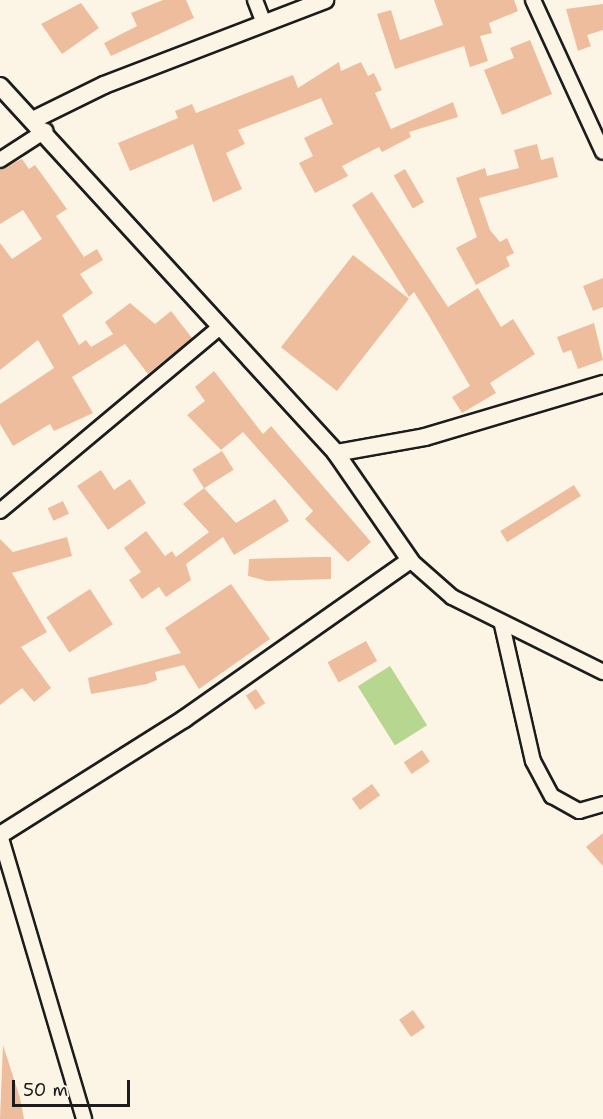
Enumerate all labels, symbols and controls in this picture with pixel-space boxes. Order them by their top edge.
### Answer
scale bar [15,1068,134,1106]
text: 50 m [23,1078,68,1102]

